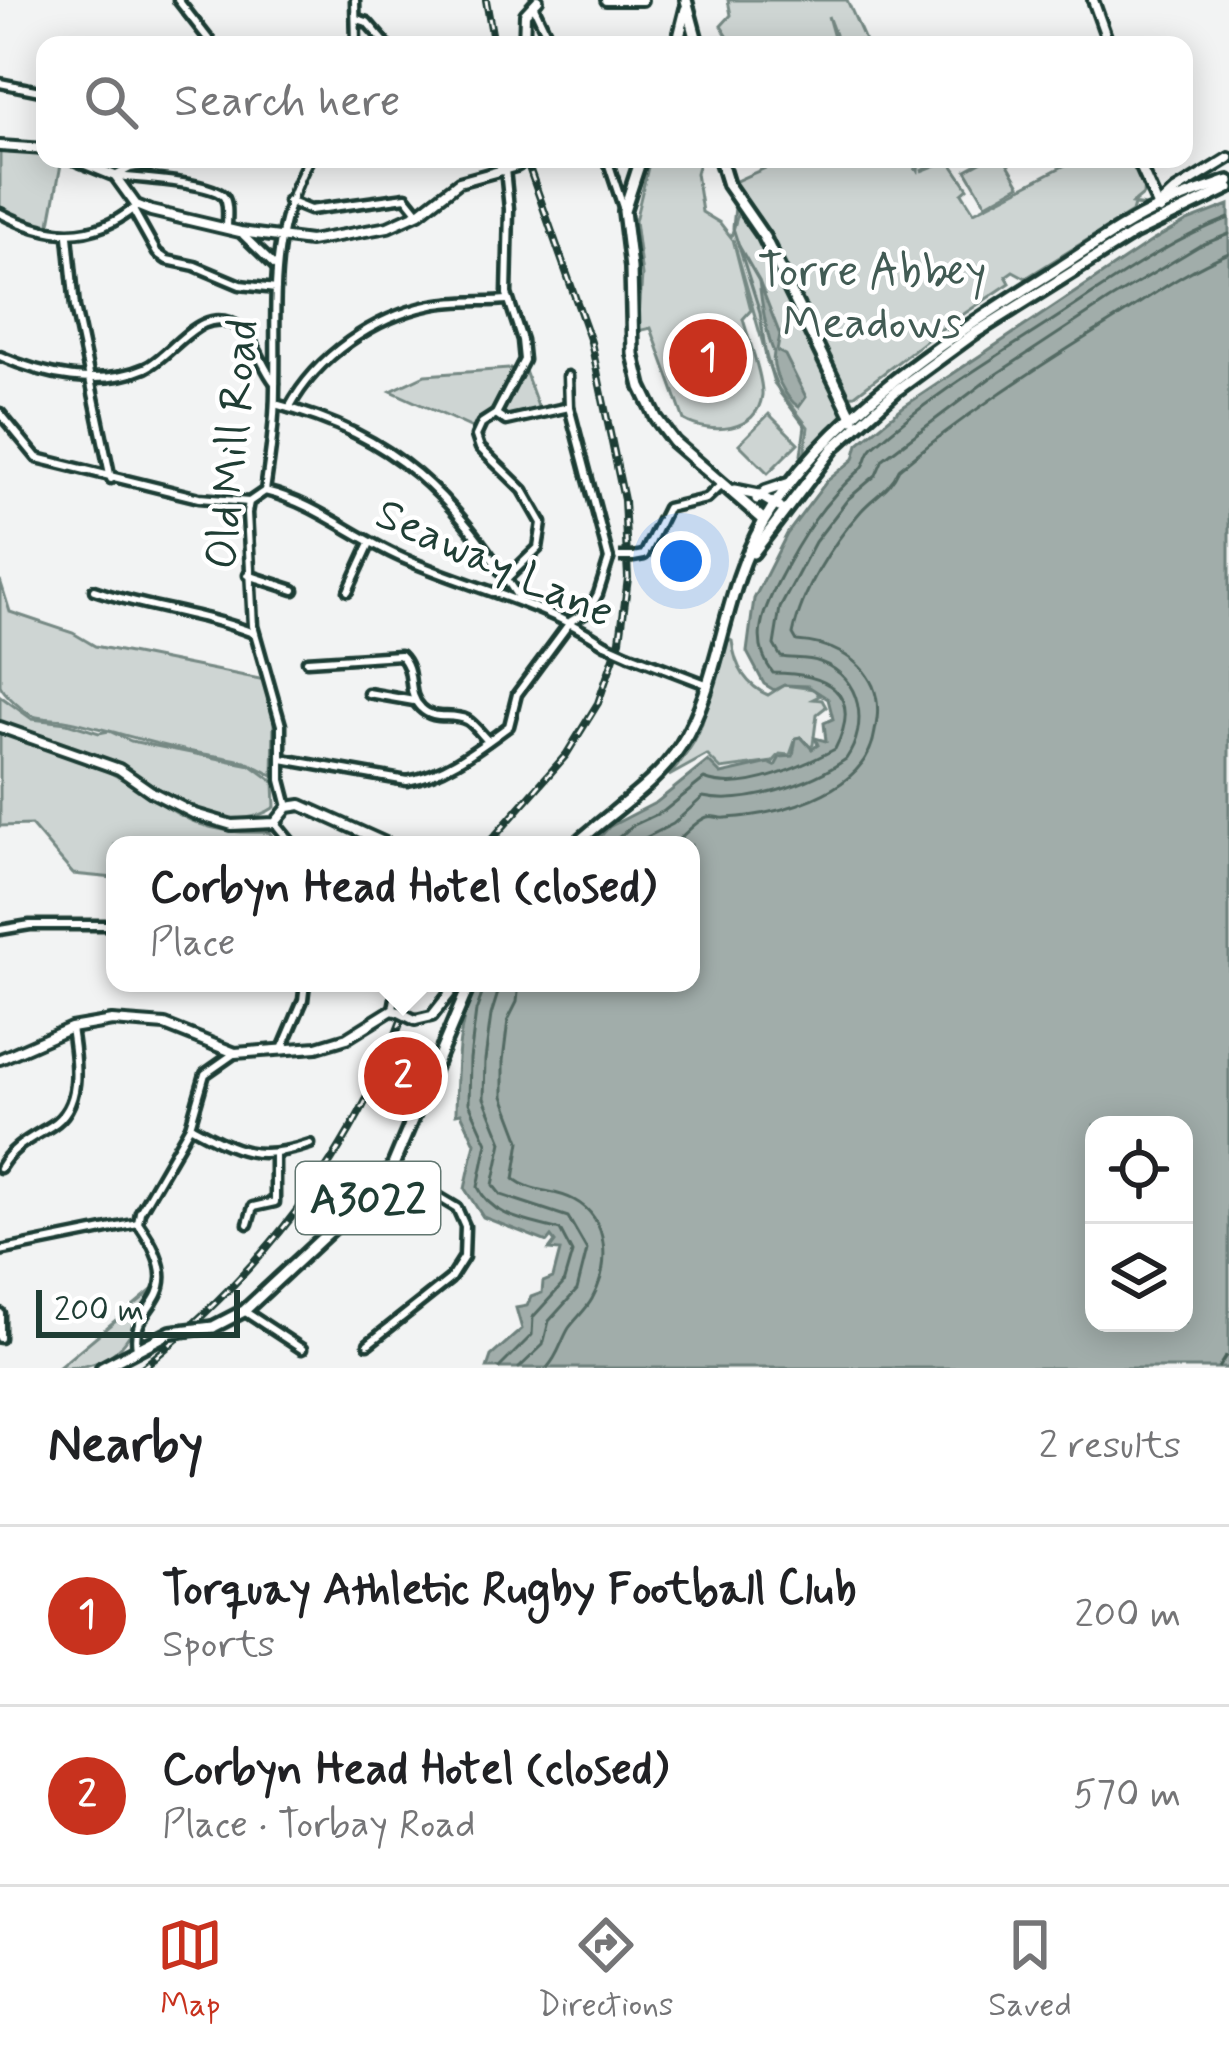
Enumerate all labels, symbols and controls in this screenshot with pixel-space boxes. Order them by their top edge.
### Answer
search box [36,36,1193,168]
icon: search [78,69,144,135]
text: Search here [174,73,401,132]
park label: Torre Abbey Meadows [757,243,987,354]
pin: 1 [669,313,747,403]
street label: Old Mill Road [193,317,274,572]
street label: Seaway Lane [366,485,623,643]
your location [651,531,711,591]
popup [106,836,700,992]
text: Corbyn Head Hotel (closed) [150,859,656,918]
text: Place [150,918,236,969]
pin: 2 [364,1031,442,1121]
map controls [1085,1116,1193,1332]
button: locate [1085,1116,1193,1224]
road number: A3022 [296,1162,440,1234]
button: layers [1085,1224,1193,1332]
scale bar [36,1284,240,1337]
text: 200 m [54,1289,144,1333]
text: Nearby [48,1413,203,1479]
text: 2 results [1039,1421,1181,1472]
text: Torquay Athletic Rugby Football Club [162,1561,856,1620]
text: 1 [78,1590,96,1641]
text: 200 m [1075,1590,1181,1641]
text: Sports [162,1620,275,1671]
text: Corbyn Head Hotel (closed) [162,1741,668,1800]
text: 2 [77,1770,97,1821]
text: 570 m [1073,1770,1181,1821]
text: Place · Torbay Road [162,1800,476,1851]
tab: Map [157,1912,223,2028]
tab: Directions [538,1912,674,2028]
tab: Saved [988,1912,1072,2028]

